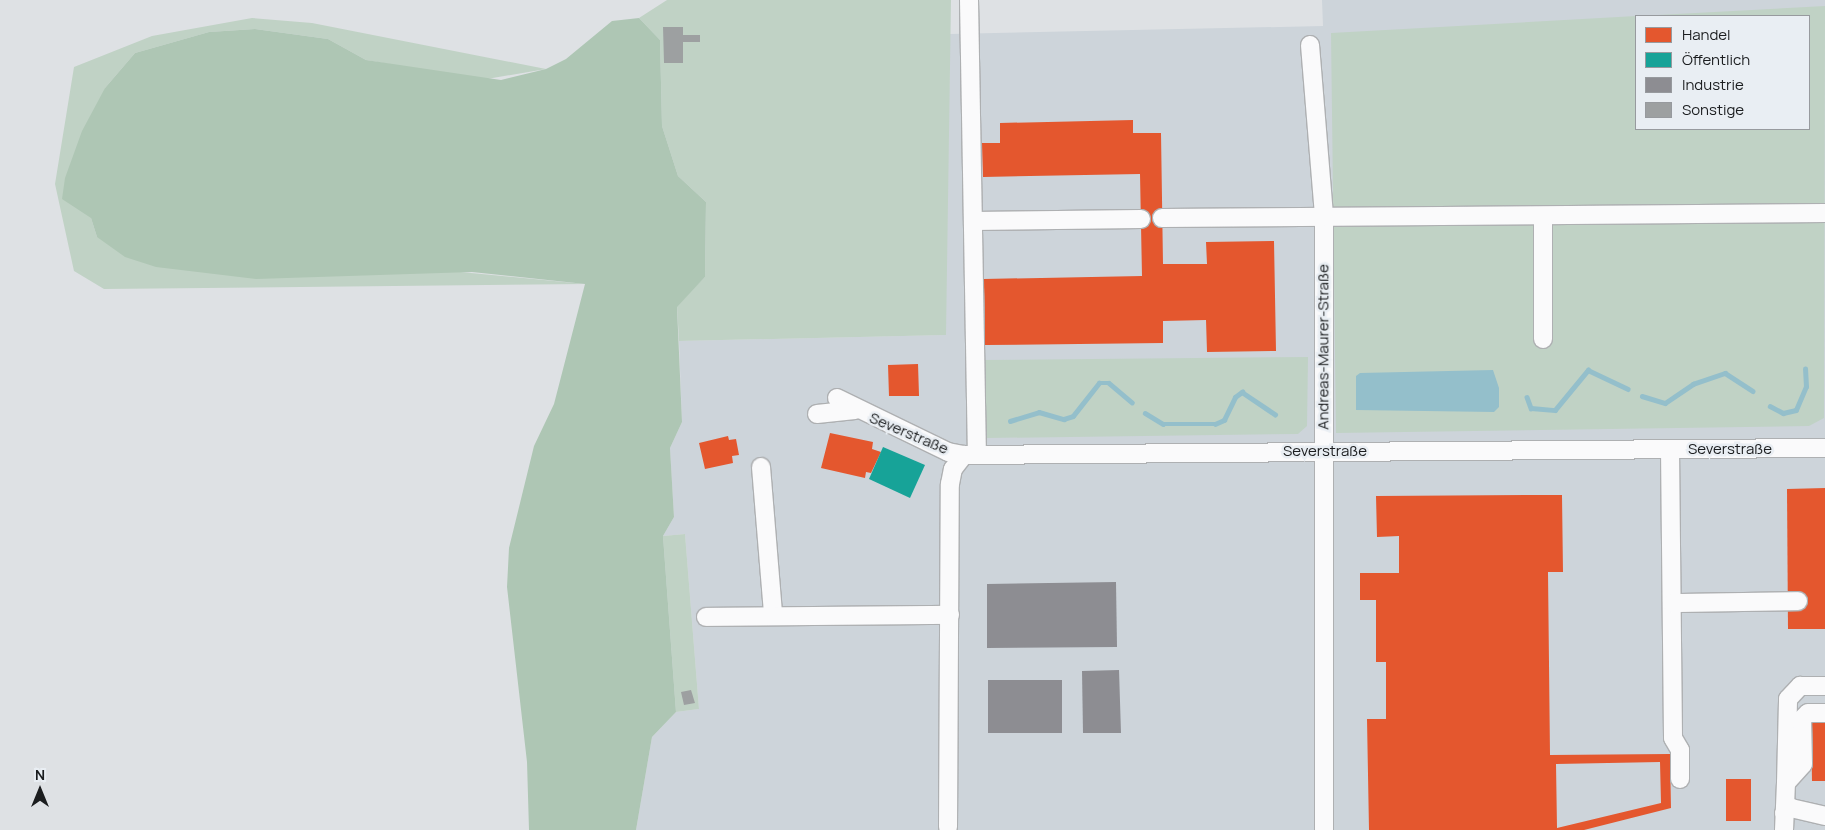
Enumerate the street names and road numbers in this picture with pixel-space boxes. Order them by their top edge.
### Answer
street label: Andreas-Maurer-Straße [1314,264,1332,430]
street label: Severstraße [867,408,951,458]
street label: Severstraße [1688,440,1772,458]
street label: Severstraße [1283,442,1367,460]

